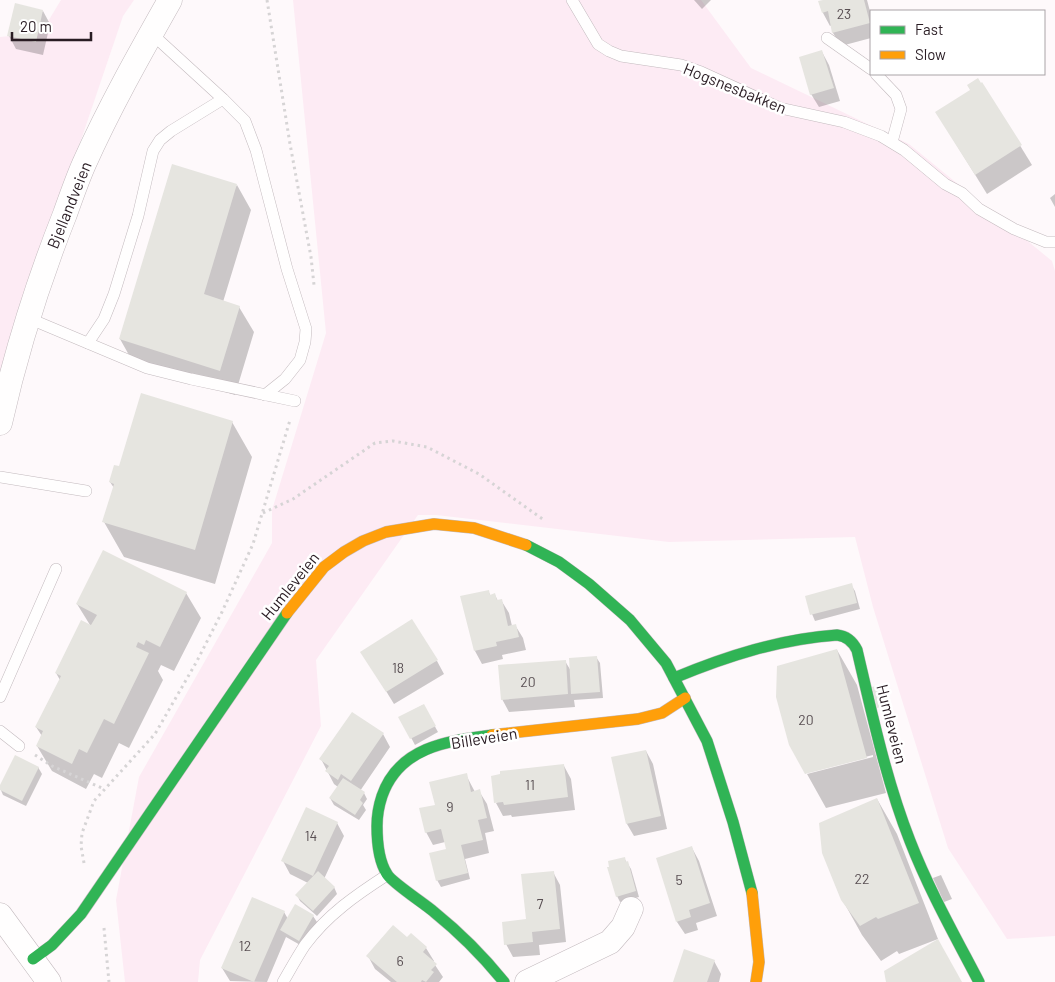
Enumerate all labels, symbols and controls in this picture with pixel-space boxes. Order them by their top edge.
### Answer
house number: 23 [837,5,851,22]
scale bar [12,10,91,42]
legend [870,10,1045,75]
text: 20 m [20,17,52,35]
text: Fast [915,20,943,38]
text: Slow [915,45,946,63]
street label: Hogsnesbakken [681,58,790,117]
street label: Bjellandveien [42,158,95,251]
street label: Humleveien [257,548,323,623]
house number: 18 [392,659,404,676]
house number: 20 [520,673,536,690]
street label: Humleveien [873,682,912,766]
house number: 20 [798,711,814,728]
street label: Billeveien [449,723,518,752]
house number: 11 [525,776,535,793]
house number: 9 [446,798,454,815]
house number: 14 [305,827,317,844]
house number: 22 [854,870,870,887]
house number: 5 [675,871,683,888]
house number: 7 [537,895,544,912]
house number: 12 [239,937,251,954]
house number: 6 [396,952,404,969]

